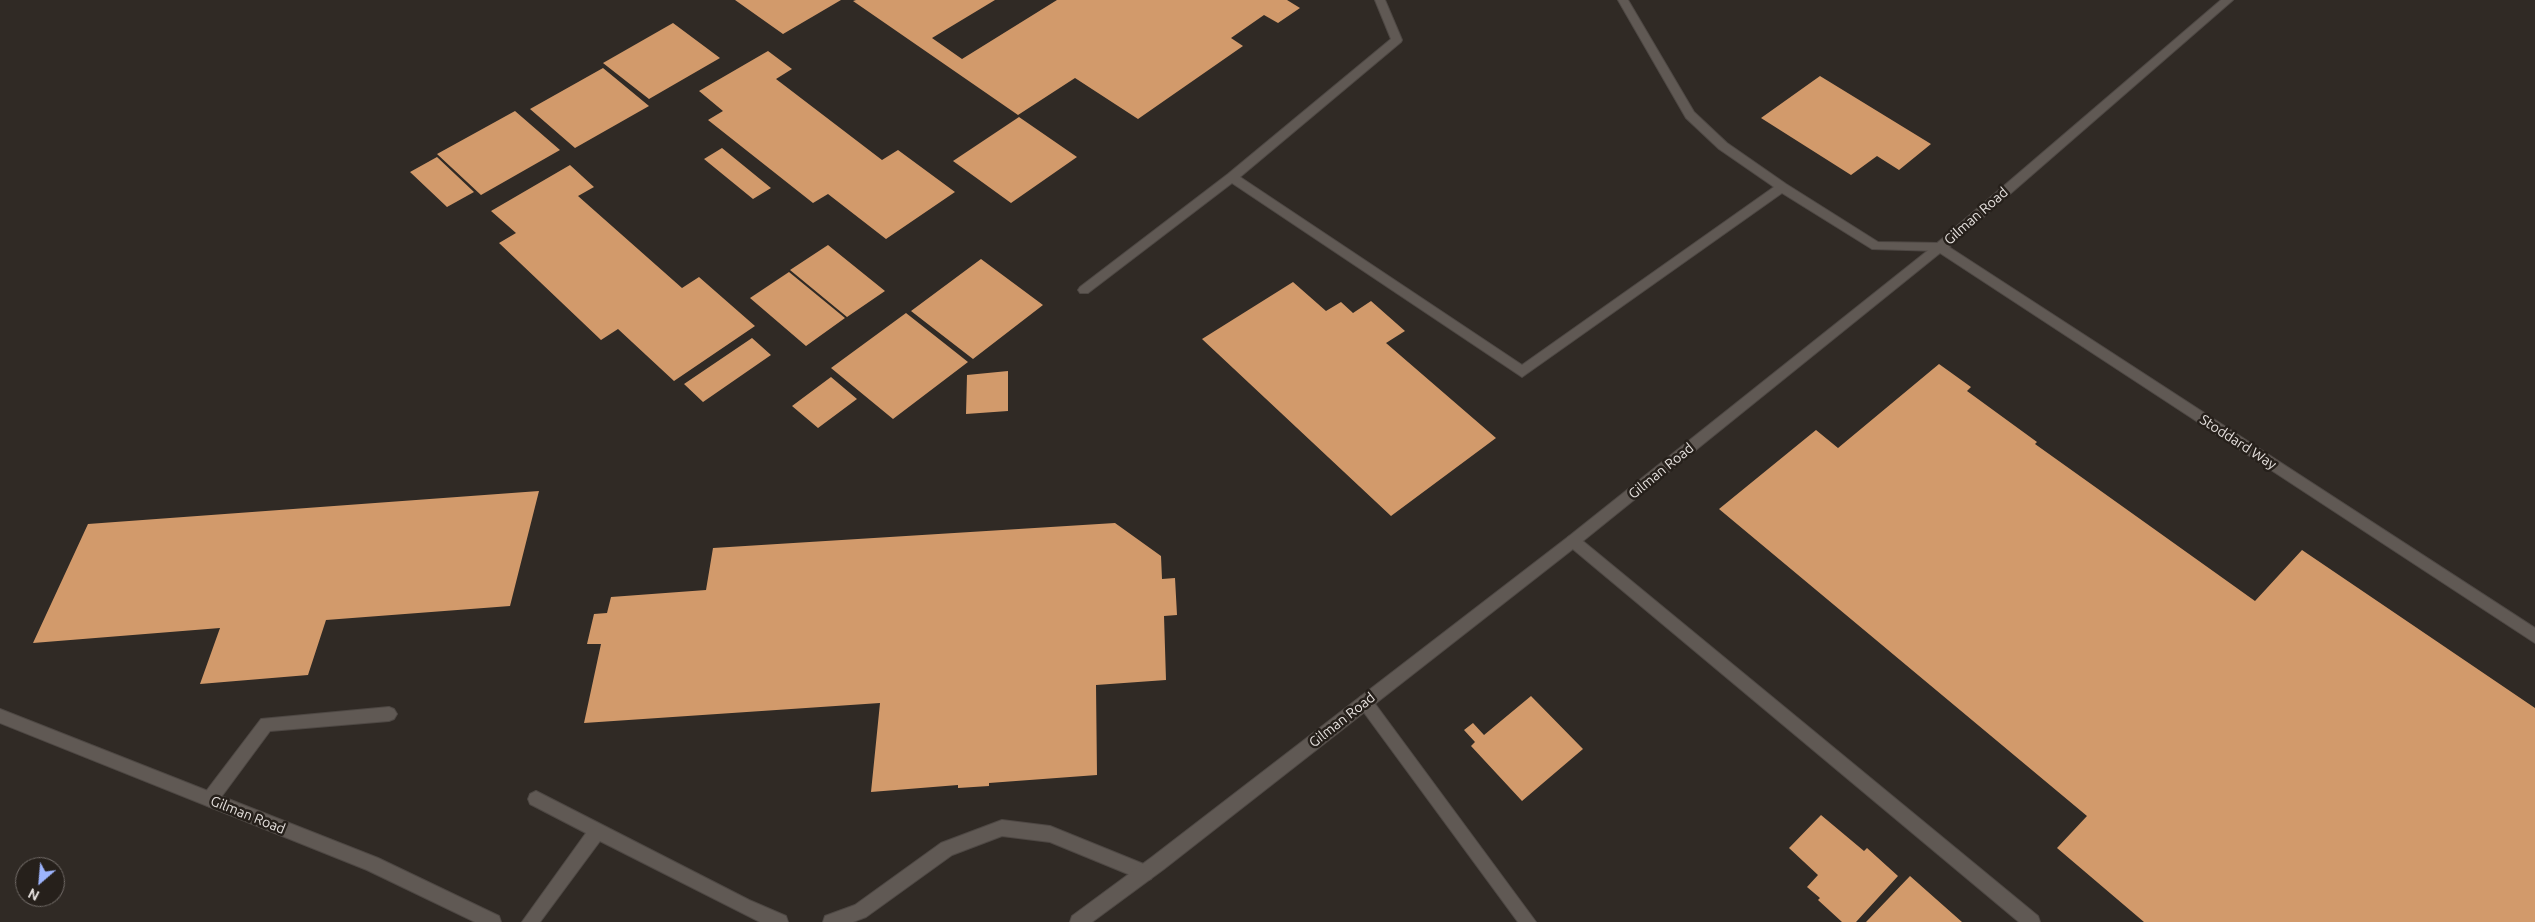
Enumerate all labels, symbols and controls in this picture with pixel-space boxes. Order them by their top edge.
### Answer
street label: Gilman Road [1941,184,2011,248]
street label: Stoddard Way [2197,411,2279,473]
street label: Gilman Road [1625,440,1697,502]
street label: Gilman Road [1306,689,1378,751]
street label: Gilman Road [208,792,288,838]
north arrow [15,857,65,907]
text: N [25,885,42,904]

